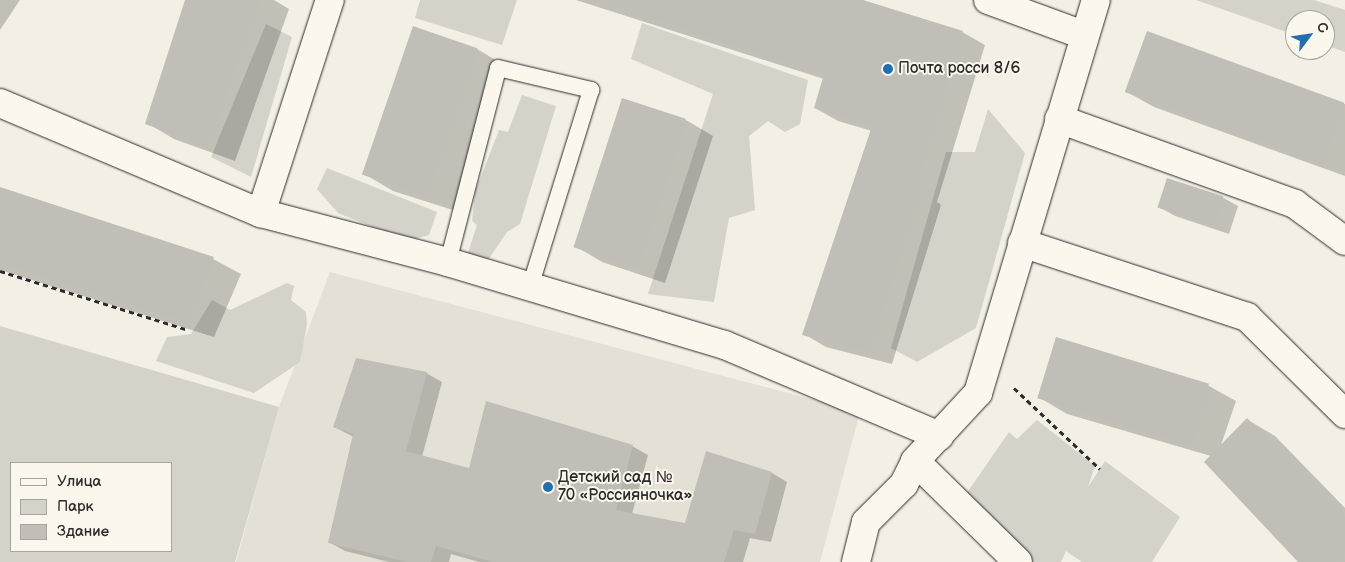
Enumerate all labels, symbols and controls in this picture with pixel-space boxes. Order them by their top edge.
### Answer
north arrow [1285,10,1335,60]
text: С [1313,19,1332,36]
place label: Почта росси 8/6 [898,59,1020,79]
marker: Почта росси 8/6 [882,63,894,75]
legend [10,462,172,552]
place label: Детский сад № 70 «Россияночка» [558,468,692,506]
text: Улица [57,472,101,491]
marker: Детский сад № 70 «Россияночка» [542,481,554,493]
text: Парк [57,497,94,516]
text: Здание [57,522,109,541]

